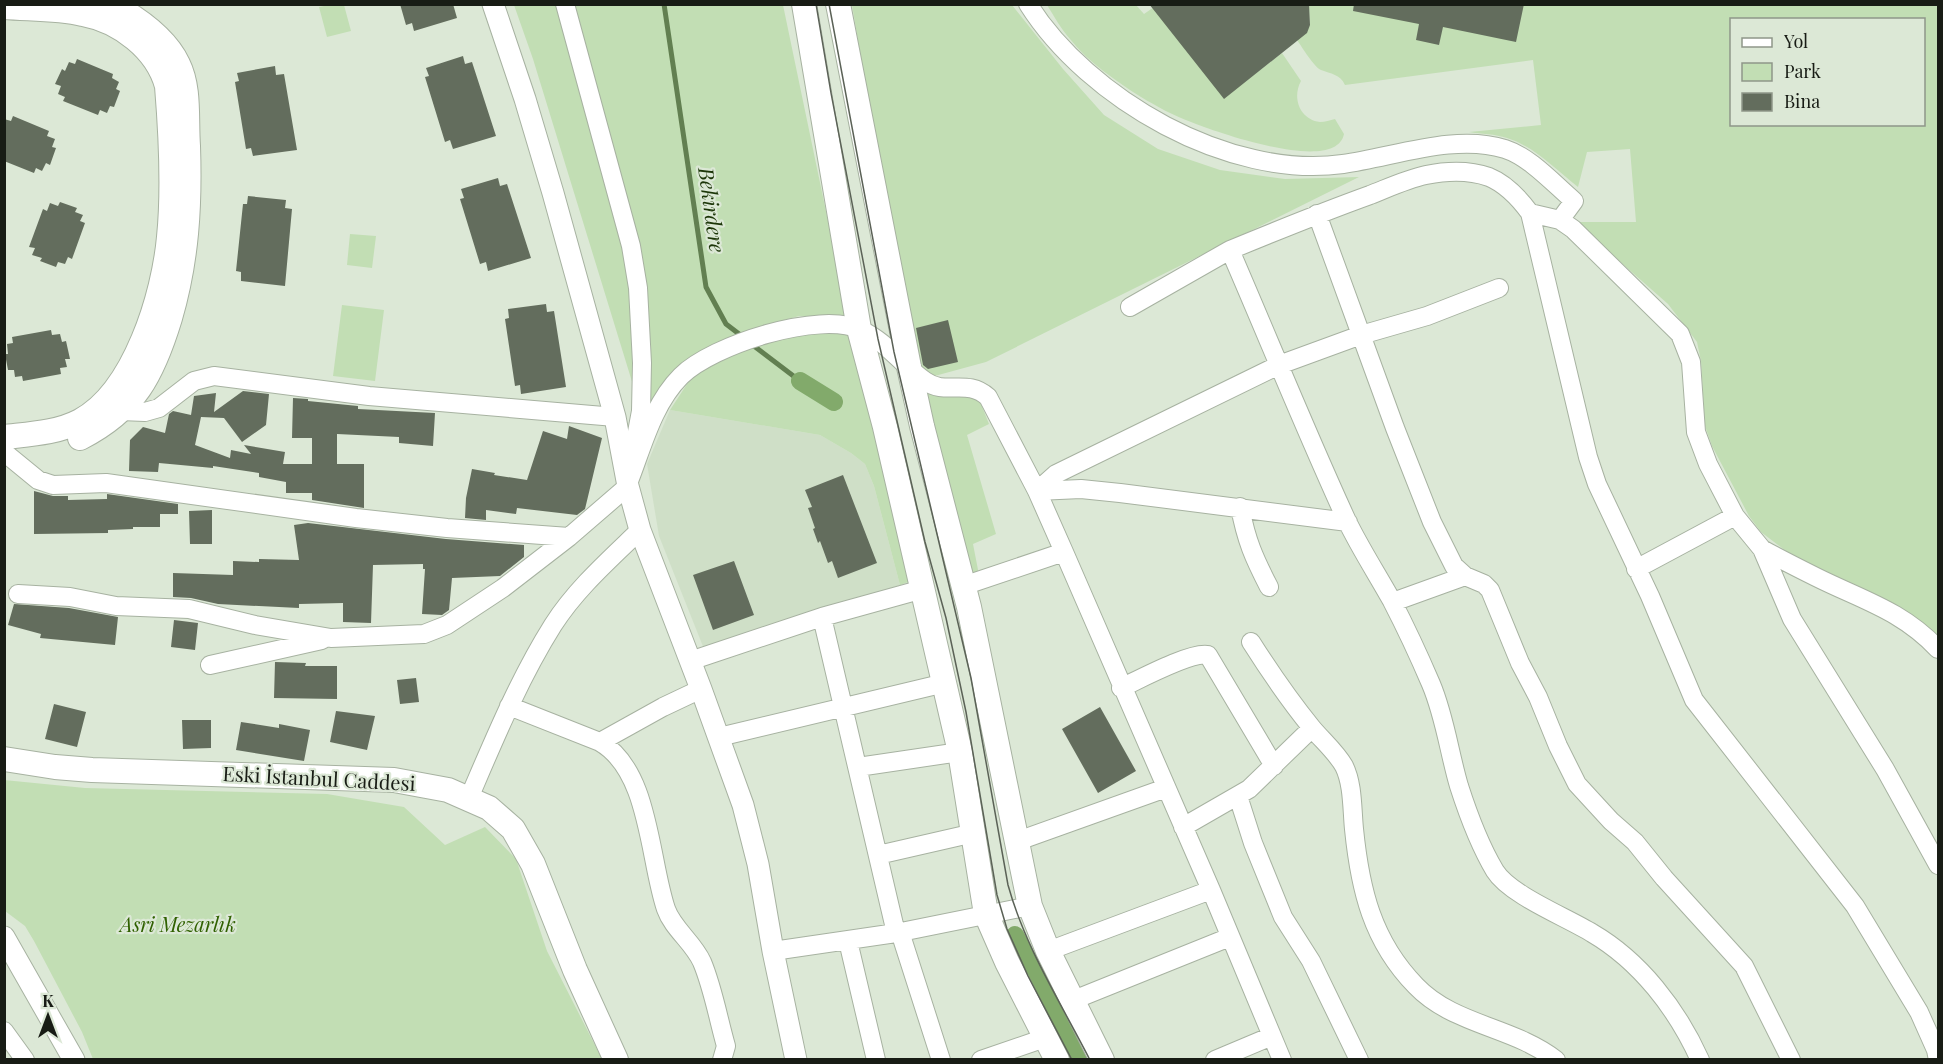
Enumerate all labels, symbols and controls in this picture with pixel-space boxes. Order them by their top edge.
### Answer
legend [1730,18,1925,126]
text: Yol [1783,29,1808,53]
text: Park [1784,59,1821,83]
text: Bina [1784,89,1820,113]
water label: Bekirdere [693,164,733,254]
street label: Eski İstanbul Caddesi [222,759,416,796]
park label: Asri Mezarlık [118,910,236,937]
north arrow [18,986,78,1046]
text: K [42,990,54,1011]

